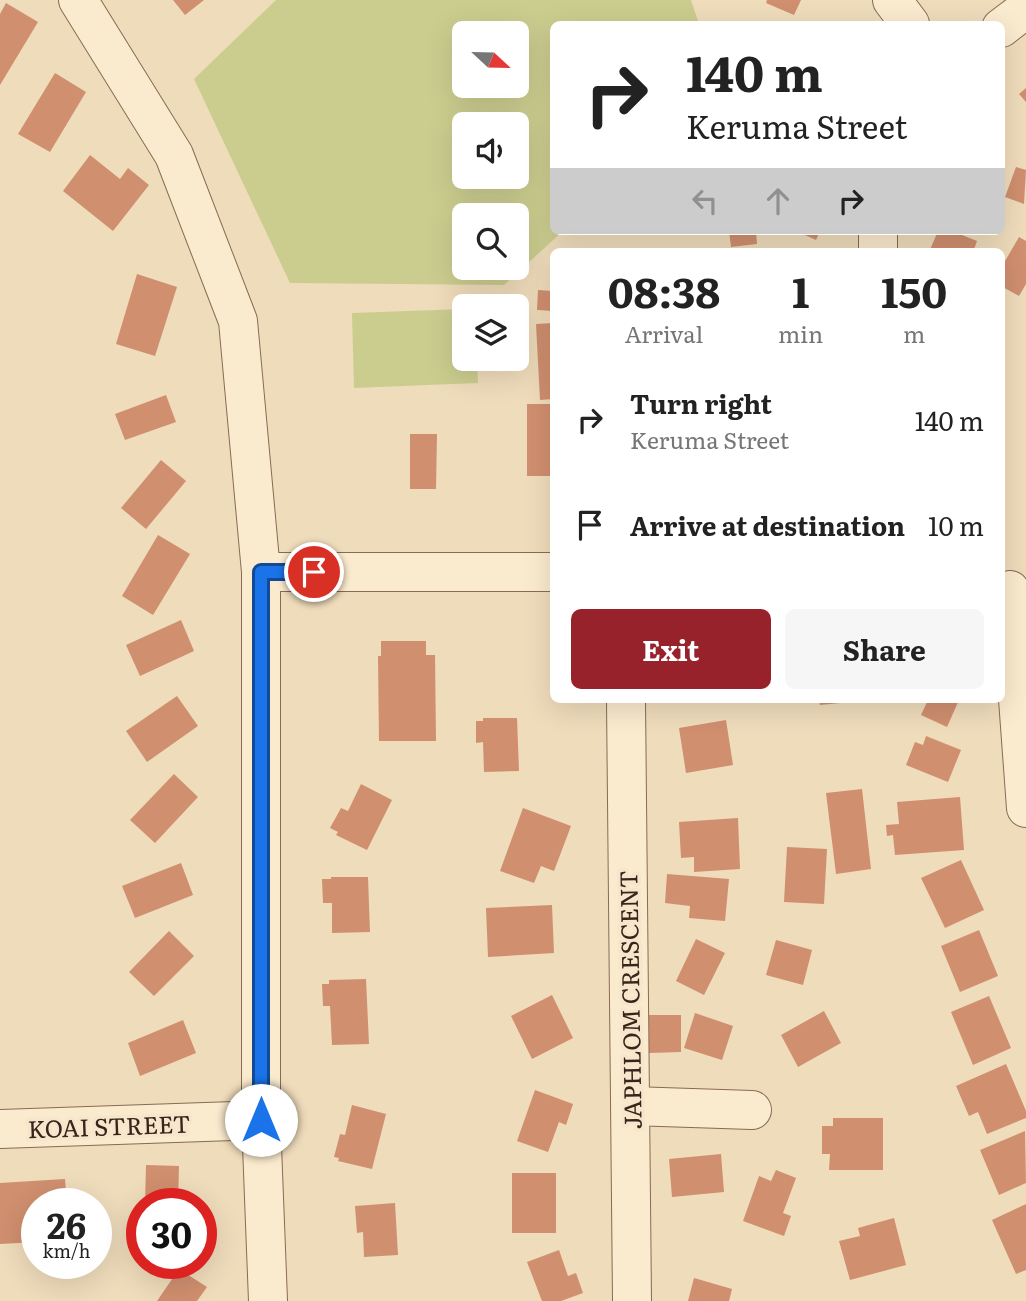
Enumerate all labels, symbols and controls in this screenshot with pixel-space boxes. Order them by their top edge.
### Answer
north arrow [452,21,528,98]
map controls [452,21,529,371]
text: 140 m [686,34,823,107]
icon: right [571,49,662,140]
text: Keruma Street [686,101,907,149]
button: sound [452,112,529,189]
icon: left [686,182,724,220]
icon: ahead [759,182,797,220]
icon: right [832,182,870,220]
button: search [452,203,529,280]
text: 08:38 [608,259,720,321]
text: 1 [792,259,809,321]
text: 150 [881,259,947,321]
button: layers [452,294,529,371]
text: Arrival [625,316,703,350]
text: min [778,316,823,350]
text: m [903,316,925,350]
text: Turn right [630,383,772,422]
text: 140 m [915,400,984,439]
icon: right [571,401,609,439]
text: Keruma Street [630,422,789,456]
text: Arrive at destination [630,505,905,544]
text: 10 m [928,505,984,544]
icon: arrive [571,506,609,544]
pin [284,542,344,602]
icon: arrive [295,553,333,591]
button: Exit [571,609,771,689]
button: Share [785,609,984,689]
street label: JAPHLOM CRESCENT [609,870,649,1130]
position arrow [224,1083,298,1157]
street label: KOAI STREET [27,1105,191,1145]
speed limit sign: 30 [126,1188,217,1279]
text: 26 [47,1198,86,1250]
text: km/h [43,1237,90,1264]

